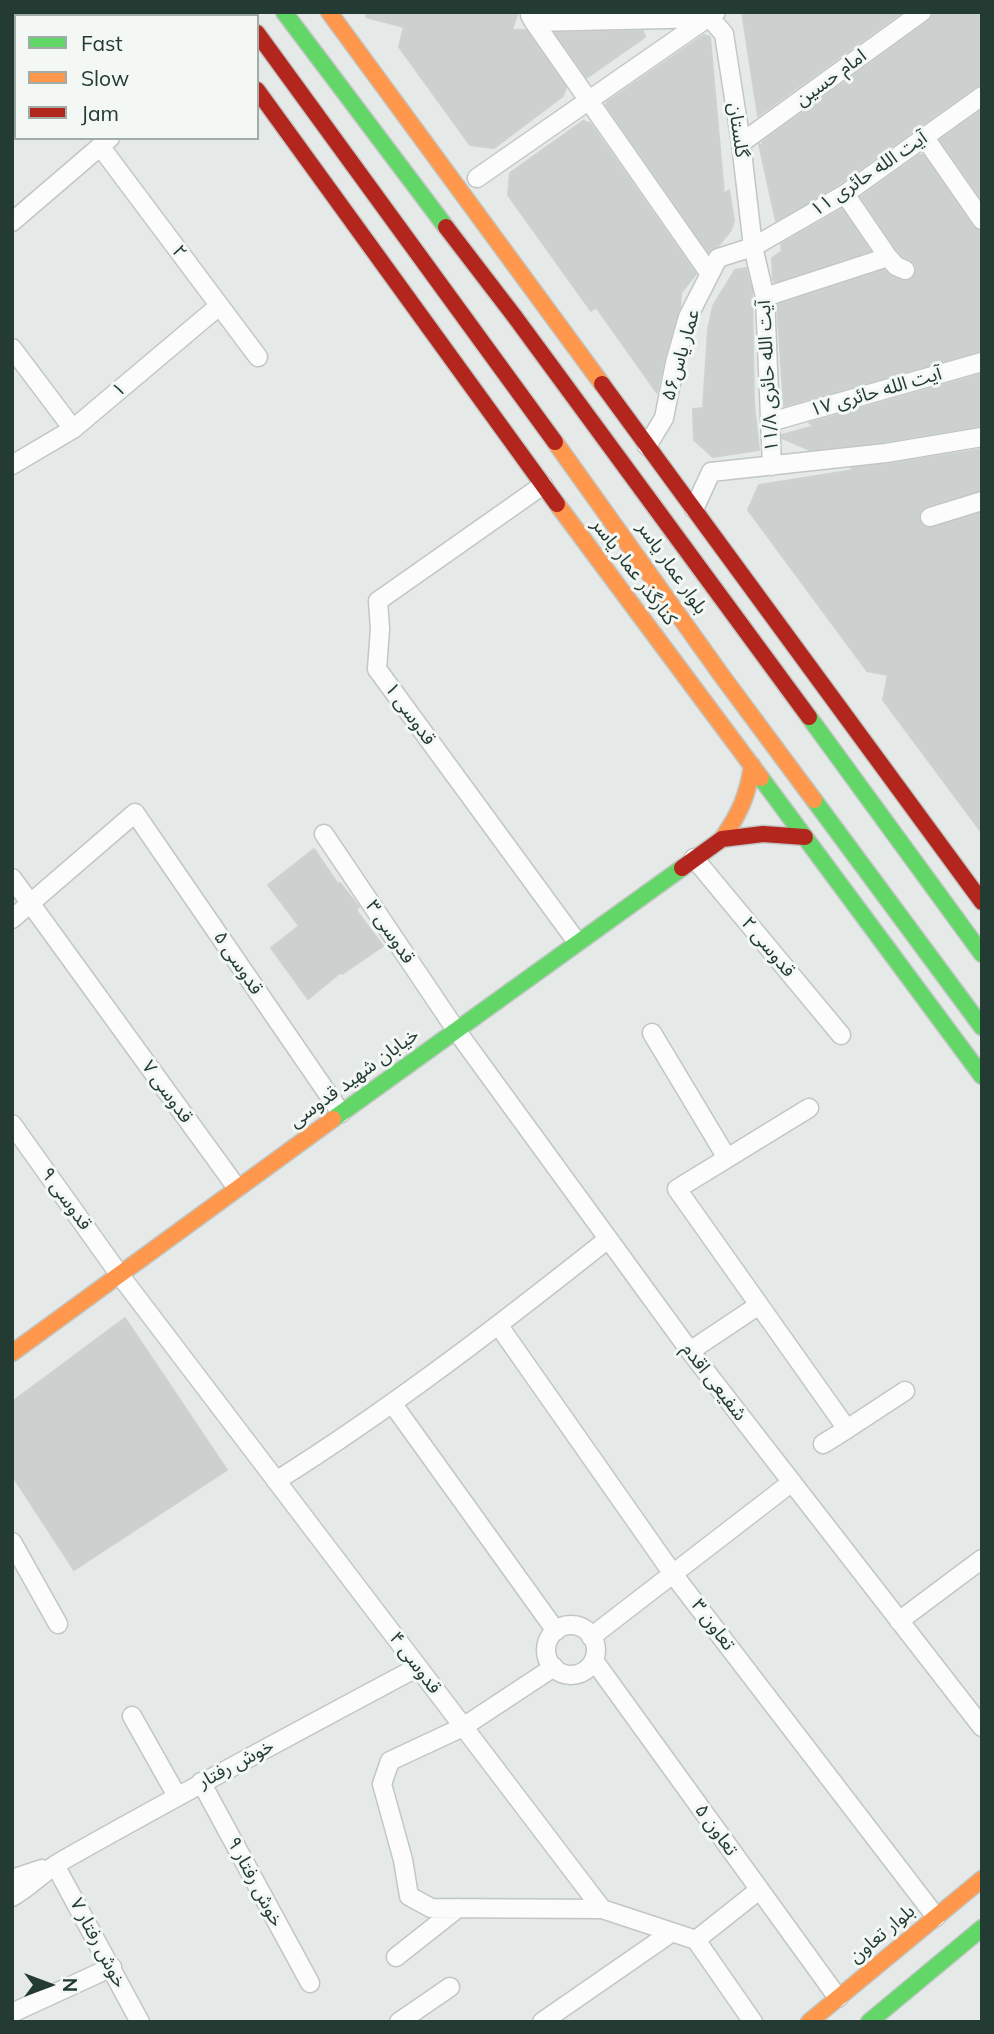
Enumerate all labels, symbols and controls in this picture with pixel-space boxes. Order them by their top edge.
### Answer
legend [14,14,259,140]
text: Fast [81,30,123,56]
street label: امام حسین [791,45,871,111]
text: Slow [81,65,129,91]
text: Jam [81,100,119,126]
street label: گلستان [723,101,753,159]
street label: آیت الله حائری ۱۱ [806,127,932,221]
street label: ۲ [167,241,191,263]
street label: آیت الله حائری ۱۱/۸ [753,299,783,453]
street label: عمار یاس۵۶ [657,307,705,403]
street label: آیت الله حائری ۱۷ [808,362,944,422]
street label: ۱ [108,378,130,402]
street label: کنارگذر عمار یاسر [587,514,681,630]
street label: بلوار عمار یاسر [632,517,712,619]
street label: قدوسی ۱ [380,678,440,750]
street label: قدوسی ۳ [360,896,420,968]
street label: قدوسی ۲ [736,912,800,982]
street label: قدوسی ۵ [208,927,268,999]
street label: خیابان شهید قدوسی [285,1023,423,1133]
street label: قدوسی ۷ [137,1056,197,1128]
street label: قدوسی ۹ [36,1163,96,1235]
street label: شفیعی اقدم [677,1339,751,1425]
street label: تعاون ۳ [686,1595,740,1655]
street label: قدوسی ۴ [384,1627,446,1699]
street label: خوش رفتار [194,1735,278,1793]
street label: تعاون ۵ [690,1800,742,1860]
street label: خوش رفتار ۹ [222,1833,288,1931]
street label: خوش رفتار ۷ [65,1894,131,1992]
street label: بلوار تعاون [844,1900,920,1968]
north arrow [14,1950,84,2020]
text: N [58,1978,82,1992]

